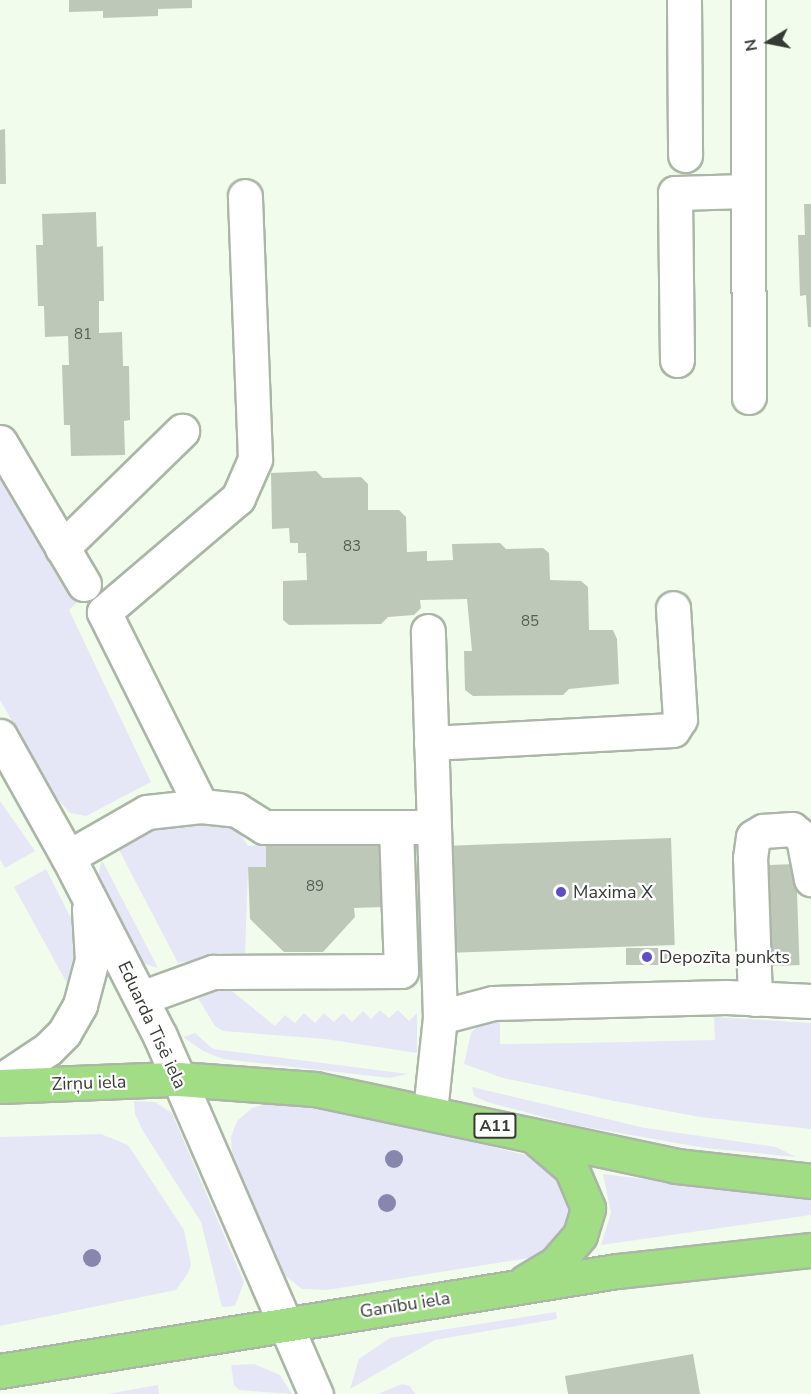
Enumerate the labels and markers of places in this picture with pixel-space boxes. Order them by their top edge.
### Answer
place label: Maxima X [573,881,653,903]
marker: Maxima X [554,885,568,899]
place label: Depozīta punkts [659,946,790,968]
marker: Depozīta punkts [640,950,654,964]

